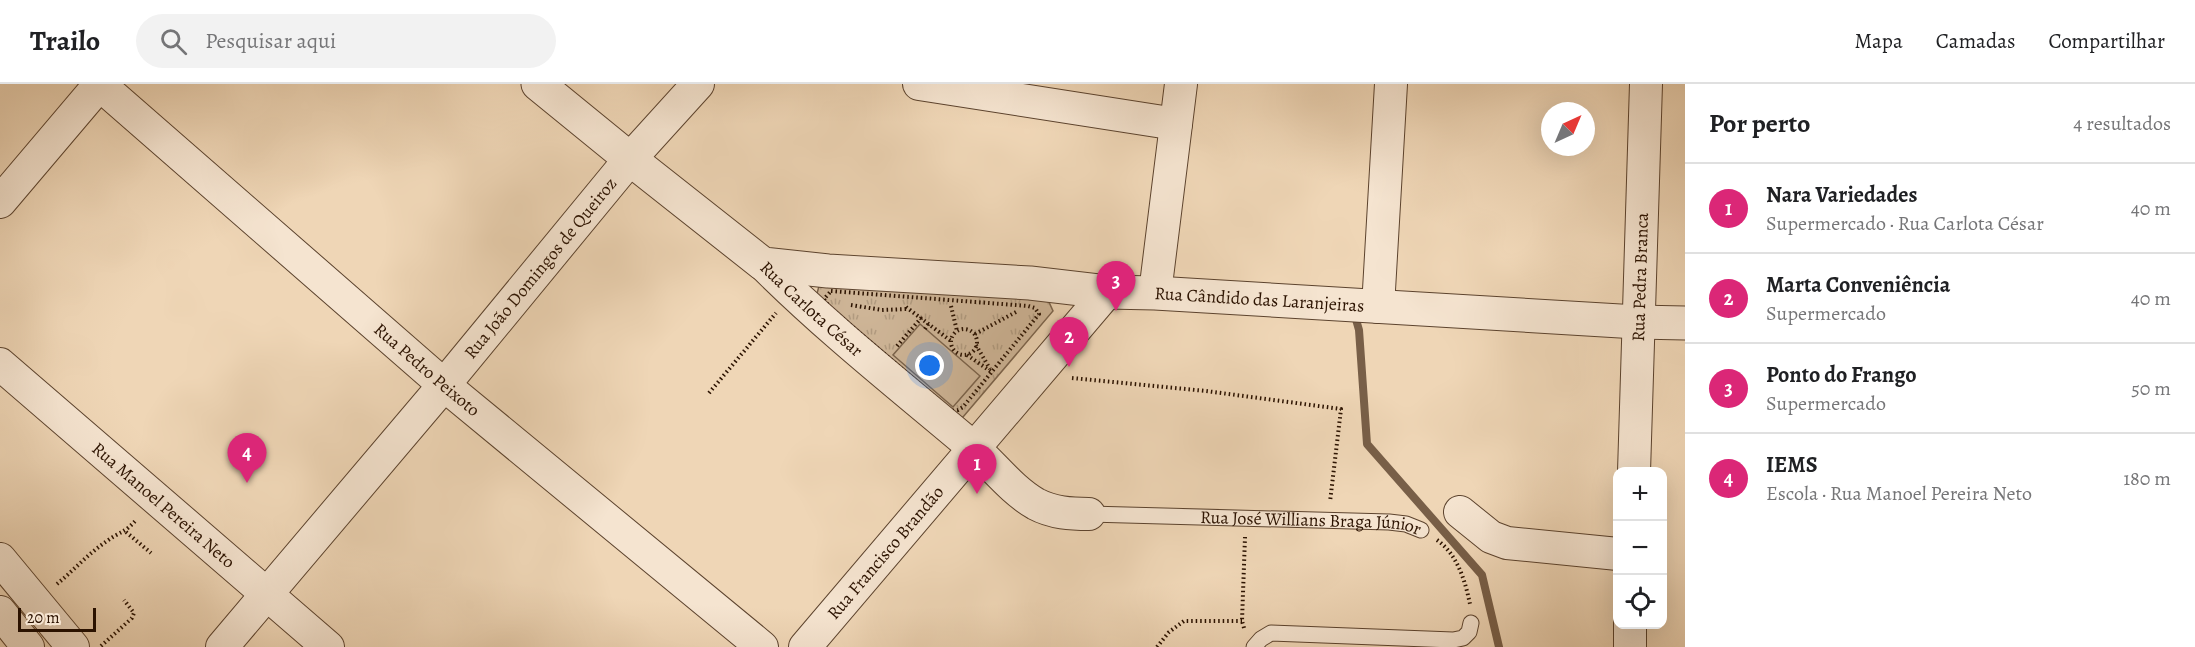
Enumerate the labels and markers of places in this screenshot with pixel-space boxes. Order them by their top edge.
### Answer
pin: 3 [1096,262,1136,311]
pin: 2 [1050,318,1088,367]
pin: 4 [228,434,266,483]
pin: 1 [958,444,996,494]

